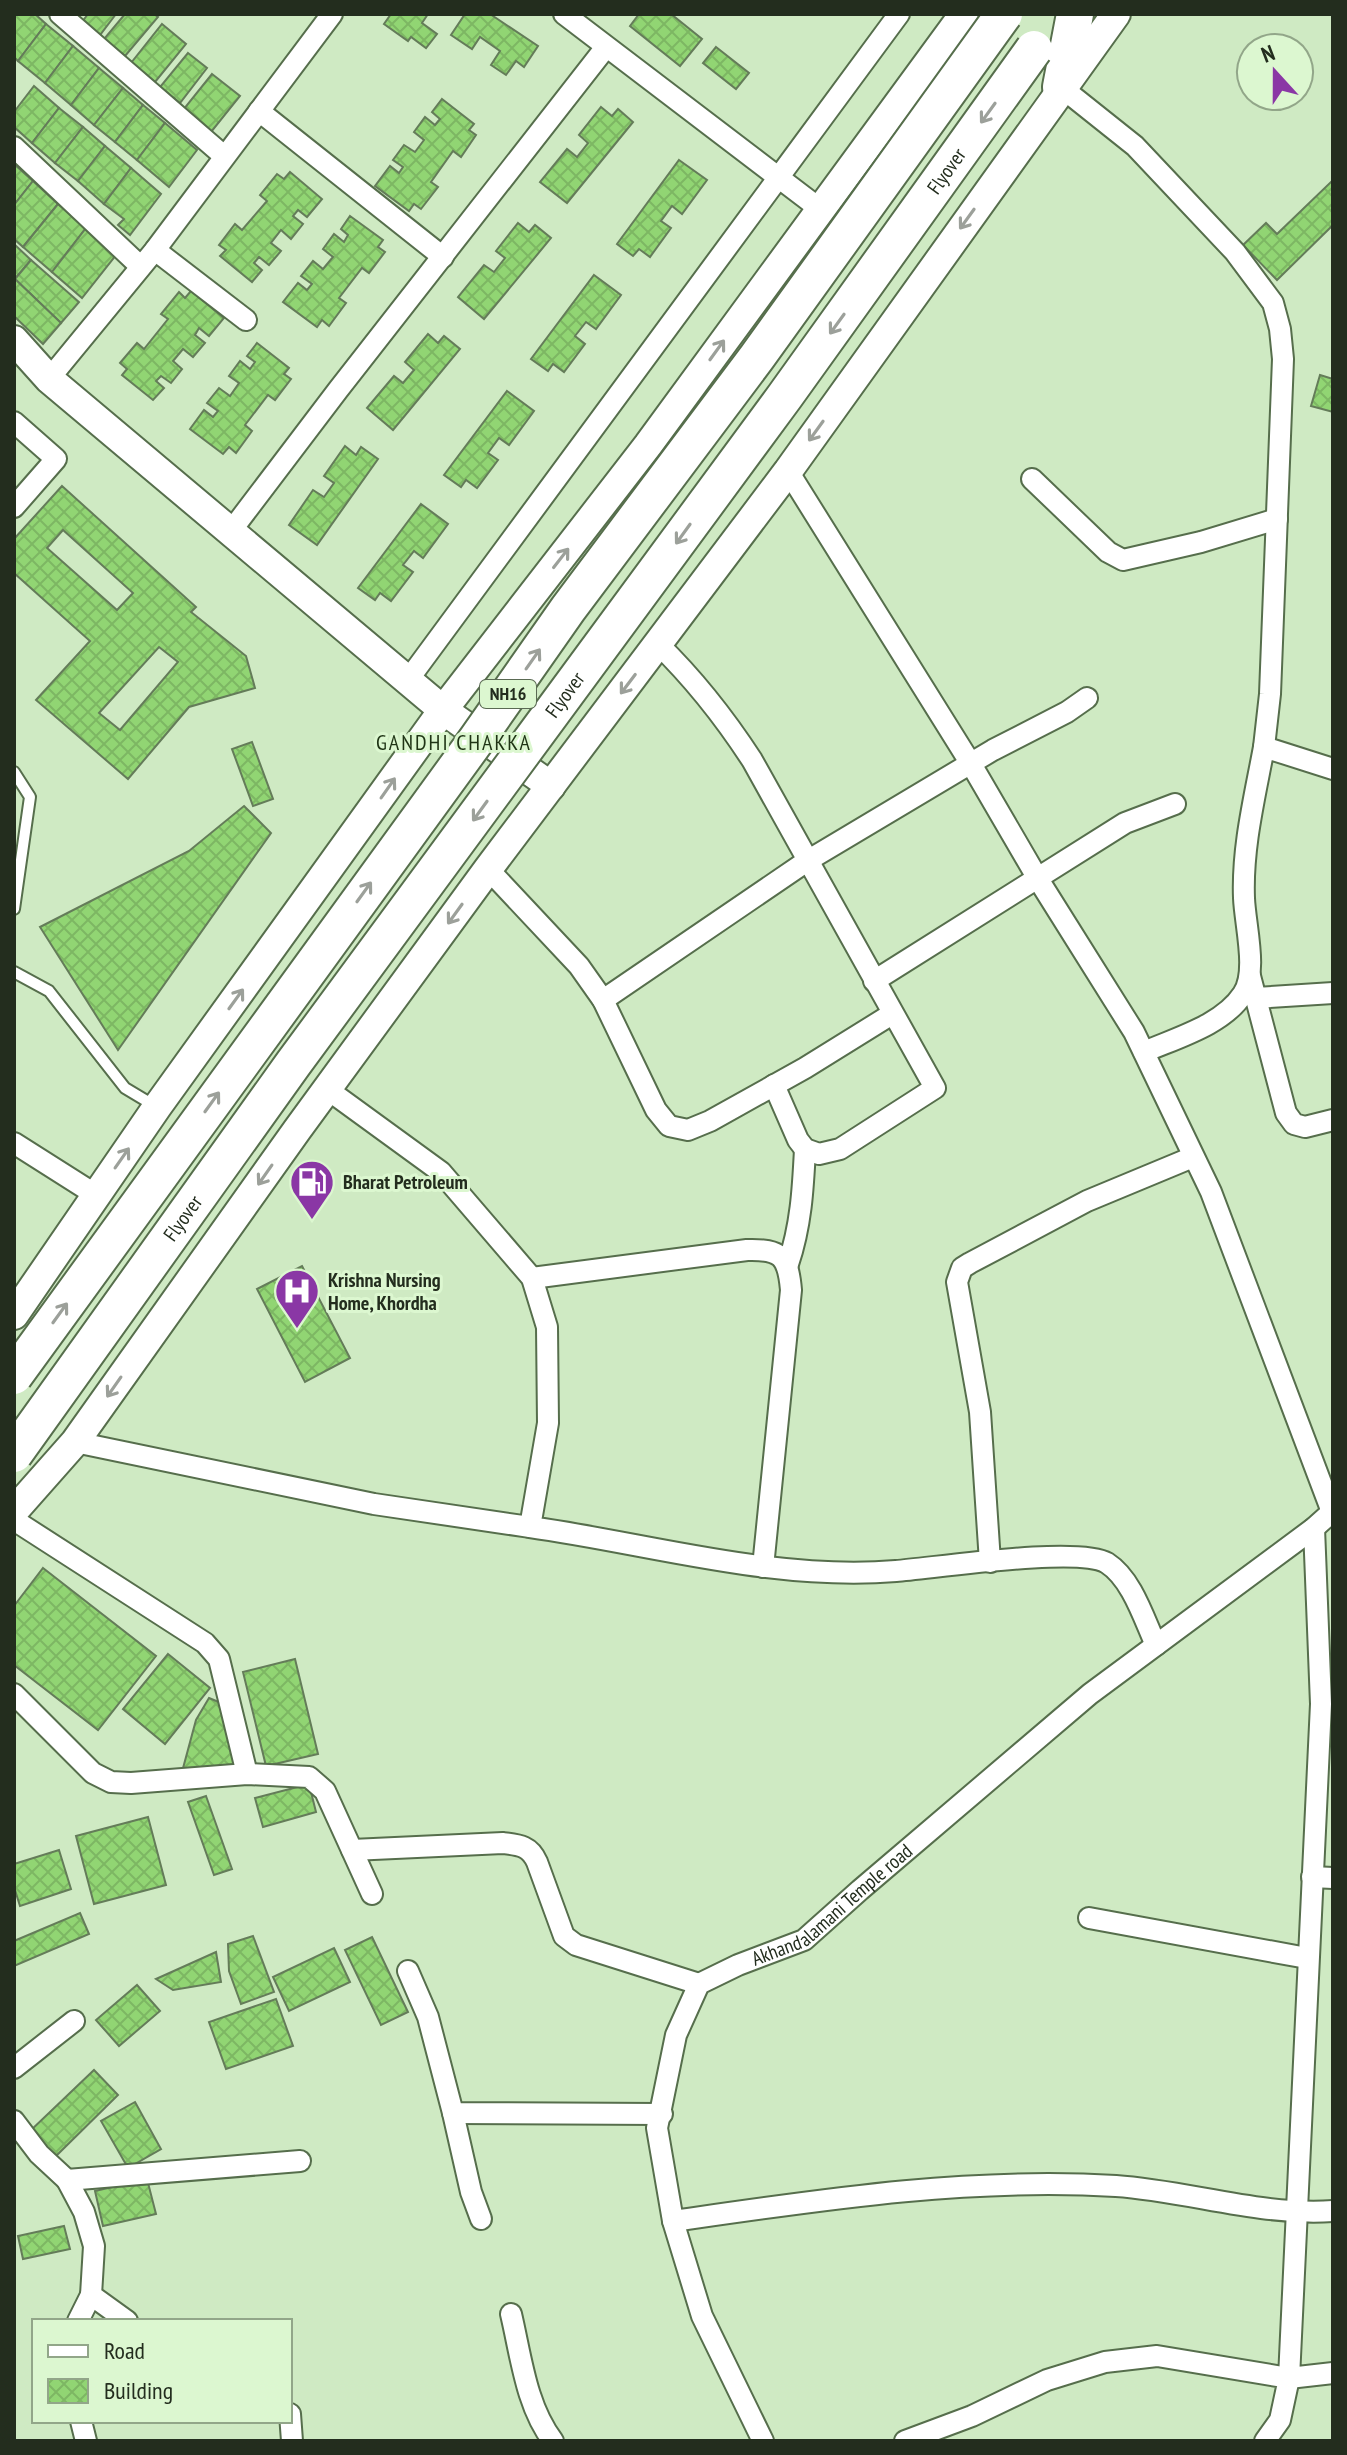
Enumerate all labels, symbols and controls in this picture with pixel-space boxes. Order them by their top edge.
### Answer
north arrow [1235,32,1315,112]
text: N [1257,38,1278,69]
one-way arrow [980,101,996,123]
street label: Flyover [921,143,972,199]
one-way arrow [959,207,975,229]
one-way arrow [828,313,845,334]
one-way arrow [708,339,725,361]
one-way arrow [808,419,824,441]
one-way arrow [675,523,692,544]
one-way arrow [552,548,569,569]
one-way arrow [525,648,541,670]
street label: Flyover [539,666,591,723]
one-way arrow [619,673,636,694]
road number: NH16 [480,680,536,708]
district label: GANDHI CHAKKA [376,728,532,756]
one-way arrow [380,777,396,799]
one-way arrow [471,800,488,821]
one-way arrow [356,881,372,903]
one-way arrow [447,903,463,925]
one-way arrow [228,989,244,1011]
one-way arrow [204,1092,220,1114]
one-way arrow [114,1148,130,1170]
fuel station icon: Bharat Petroleum [288,1158,336,1221]
one-way arrow [257,1164,274,1185]
place label: Bharat Petroleum [343,1169,468,1195]
street label: Flyover [157,1190,208,1246]
hospital icon: Krishna Nursing Home, Khordha [273,1267,321,1330]
place label: Krishna Nursing Home, Khordha [328,1267,441,1316]
one-way arrow [51,1303,68,1324]
one-way arrow [106,1375,123,1397]
street label: Akhandalamani Temple road [748,1838,918,1972]
legend [32,2319,292,2423]
text: Road [104,2335,145,2366]
text: Building [104,2375,173,2406]

